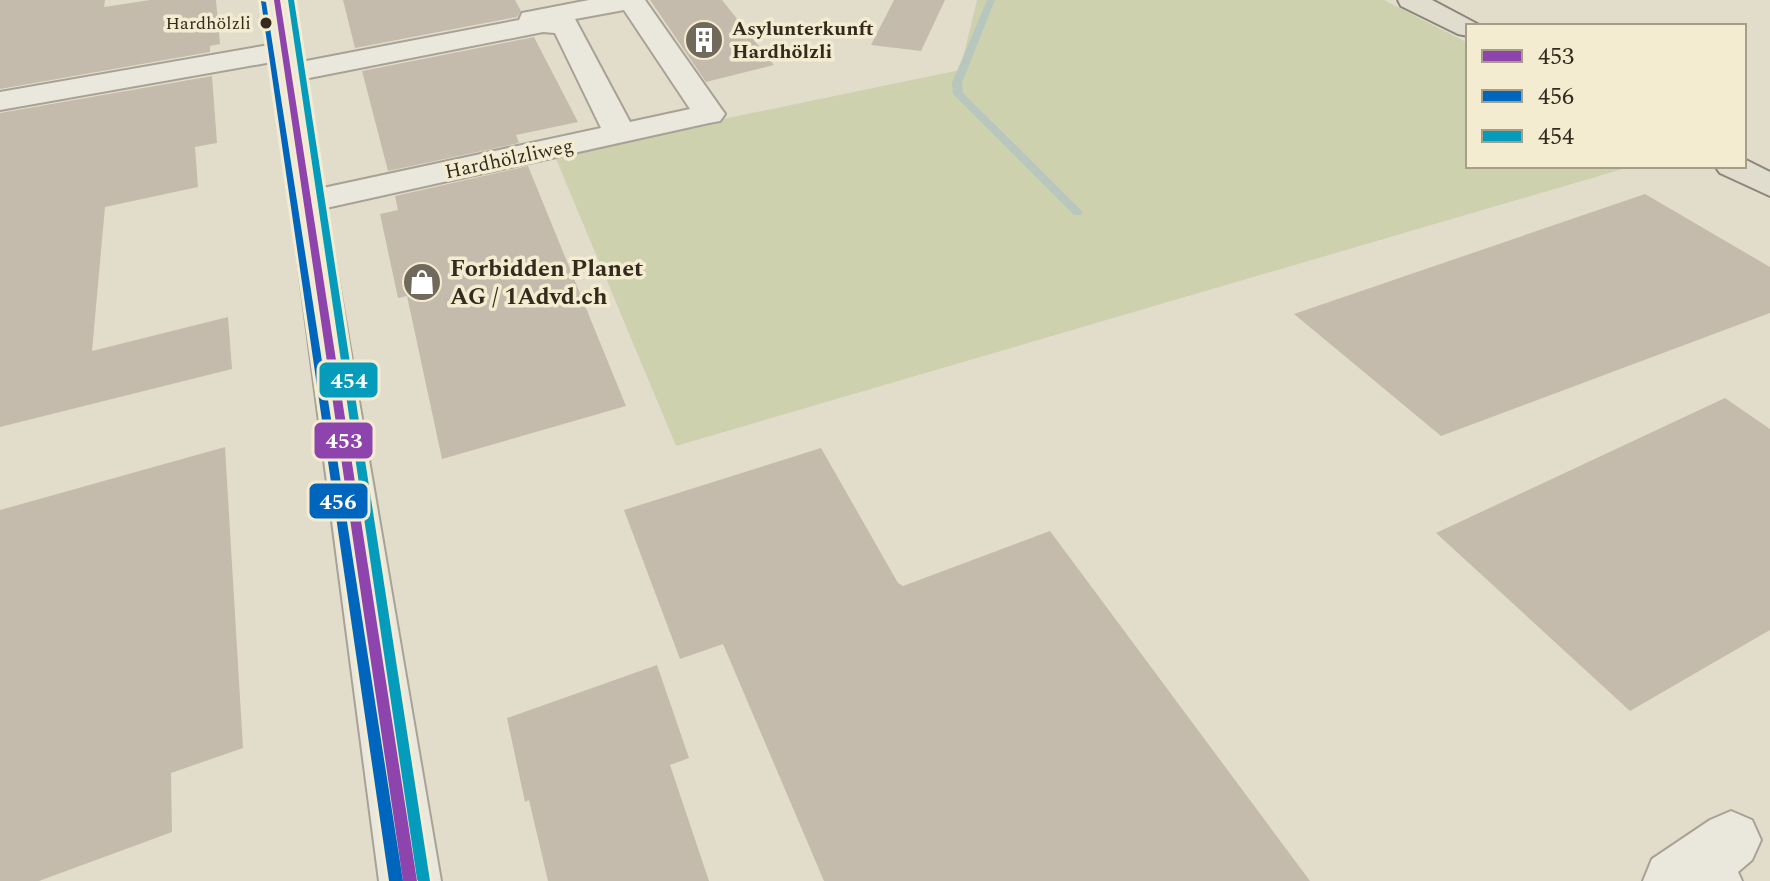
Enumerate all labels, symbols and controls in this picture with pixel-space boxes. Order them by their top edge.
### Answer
place label: Hardhölzli [166,10,251,37]
place label: Asylunterkunft Hardhölzli [732,14,874,67]
marker: Hardhölzli [258,15,274,31]
building icon: Asylunterkunft Hardhölzli [683,19,725,61]
legend [1466,24,1746,168]
text: 453 [1538,39,1574,75]
text: 456 [1538,79,1574,115]
text: 454 [1538,119,1574,155]
street label: Hardhölzliweg [442,131,576,187]
place label: Forbidden Planet AG / 1Advd.ch [450,251,643,315]
shop icon: Forbidden Planet AG / 1Advd.ch [401,261,443,303]
line badge: 454 [318,361,379,399]
text: 454 [330,365,368,398]
line badge: 453 [313,421,374,460]
text: 453 [325,425,363,458]
line badge: 456 [308,482,369,520]
text: 456 [319,486,357,519]

